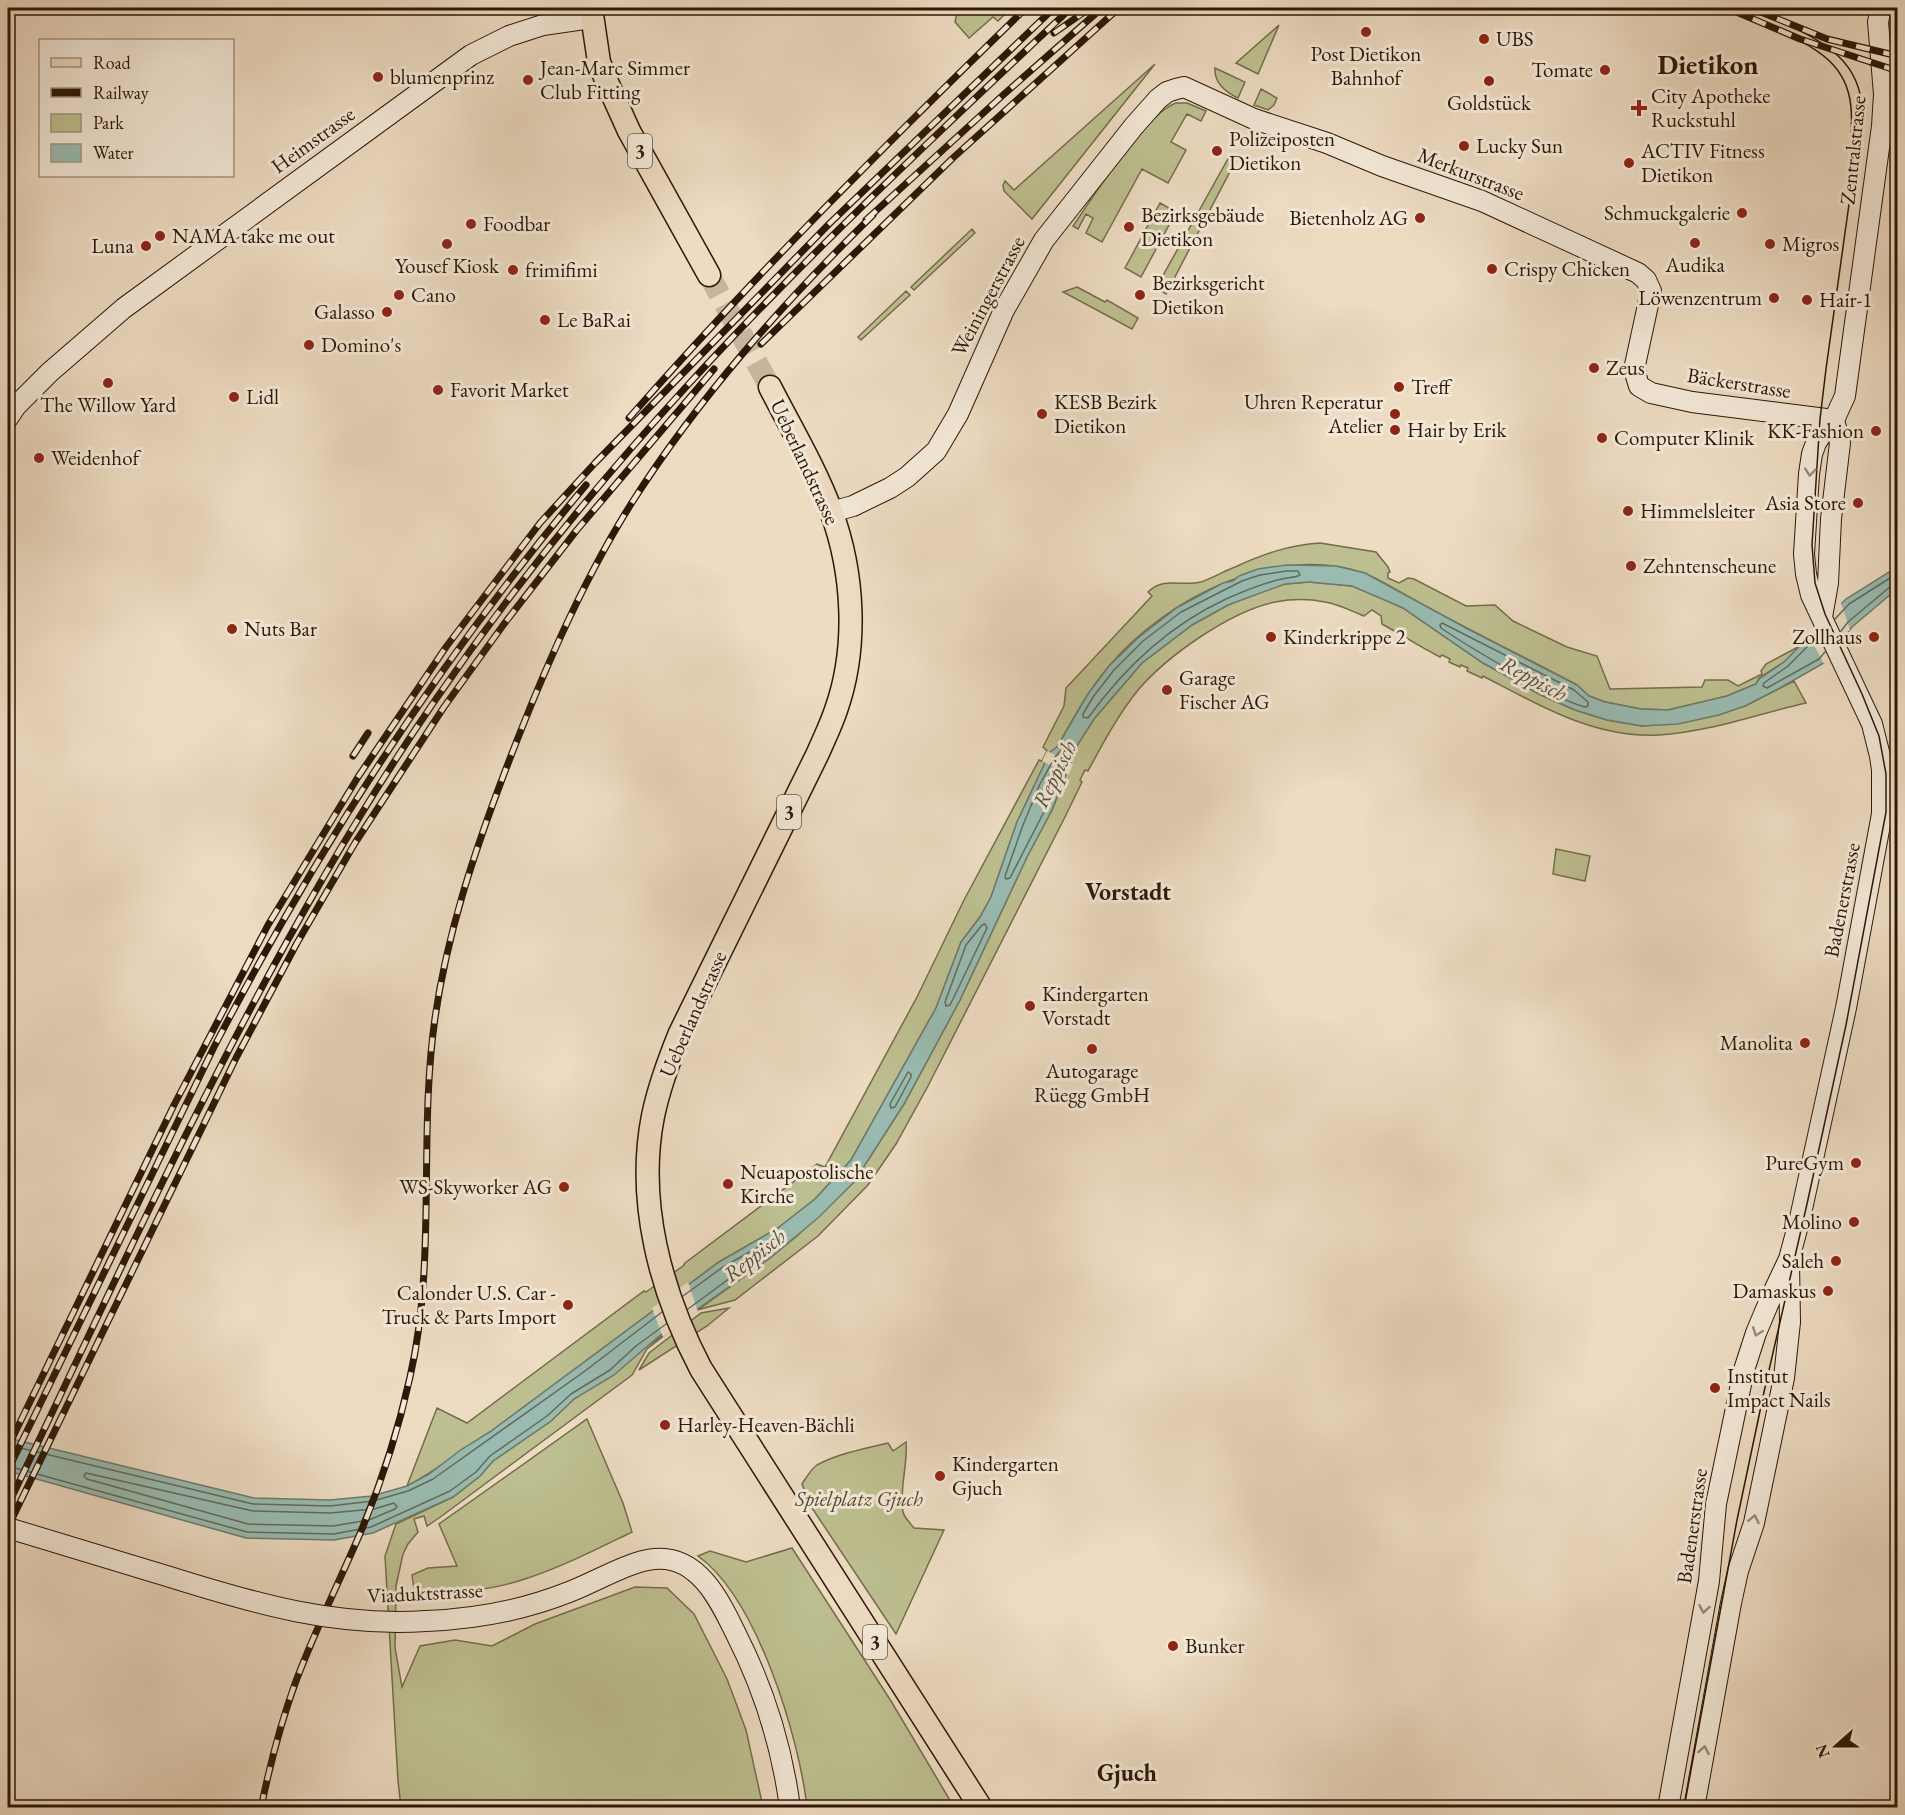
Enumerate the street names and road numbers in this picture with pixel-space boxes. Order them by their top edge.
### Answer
street label: Zentralstrasse [1833,94,1872,206]
street label: Heimstrasse [265,100,360,179]
road number: 3 [628,134,652,168]
street label: Merkurstrasse [1414,141,1528,206]
street label: Weiningerstrasse [944,231,1031,361]
street label: Bäckerstrasse [1685,361,1793,404]
street label: Ueberlandstrasse [765,395,846,529]
road number: 3 [777,795,801,829]
street label: Badenerstrasse [1817,840,1866,960]
street label: Ueberlandstrasse [653,946,732,1081]
street label: Badenerstrasse [1670,1466,1713,1585]
street label: Viaduktstrasse [366,1576,484,1609]
road number: 3 [863,1625,887,1659]

